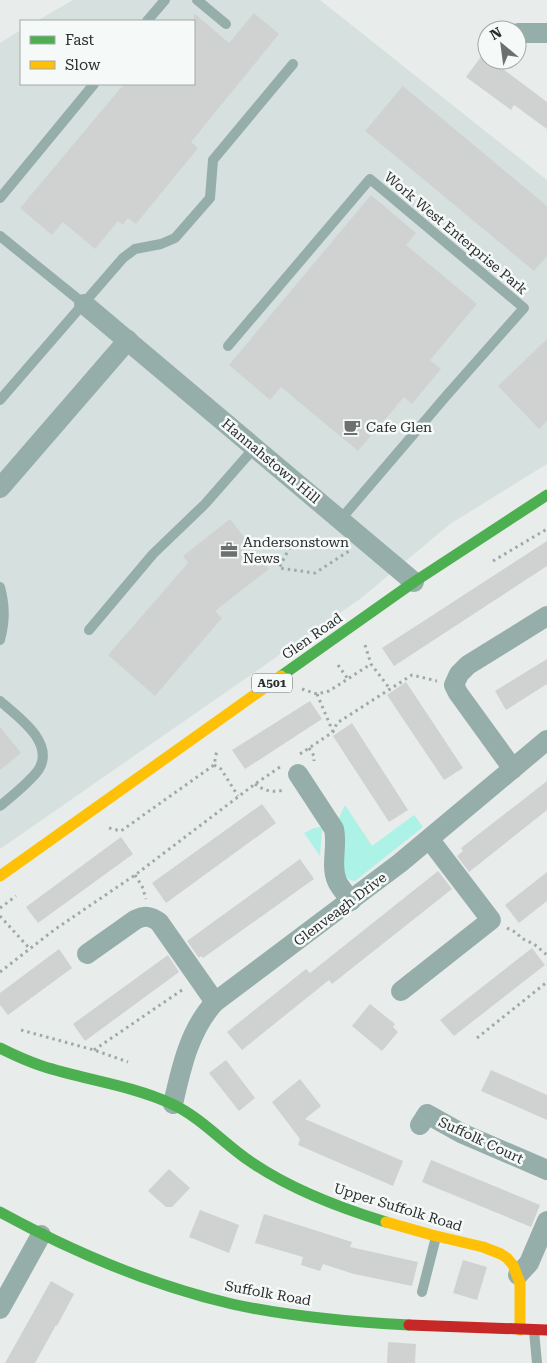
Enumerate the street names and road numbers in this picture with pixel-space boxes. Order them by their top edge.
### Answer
street label: Work West Enterprise Park [381,168,531,298]
street label: Hannahstown Hill [219,415,324,507]
street label: Glen Road [279,609,345,663]
road number: A501 [252,674,292,692]
street label: Glenveagh Drive [291,869,390,949]
street label: Suffolk Court [436,1113,526,1167]
street label: Upper Suffolk Road [332,1180,464,1234]
street label: Suffolk Road [224,1278,312,1308]

